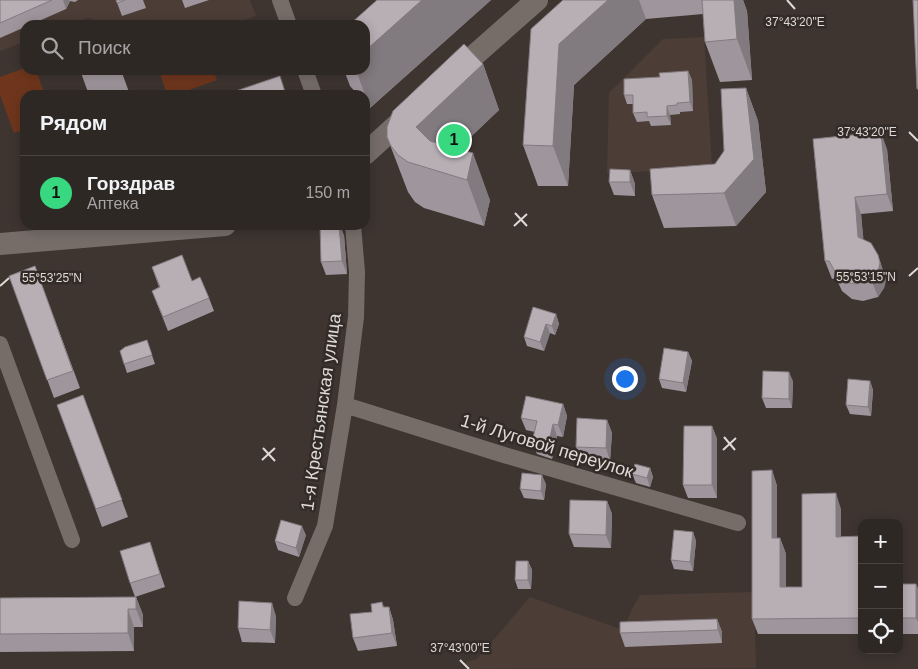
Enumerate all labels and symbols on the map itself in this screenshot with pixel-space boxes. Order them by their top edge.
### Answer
text: 37°43'20"E [765,15,825,29]
pin: 1 [438,121,470,159]
text: 37°43'20"E [837,125,897,139]
text: 55°53'15"N [836,270,896,284]
text: 55°53'25"N [22,271,82,285]
street label: 1-я Крестьянская улица [297,311,345,512]
your location [612,366,638,392]
street label: 1-й Луговой переулок [458,410,636,482]
text: 37°43'00"E [430,641,490,655]

